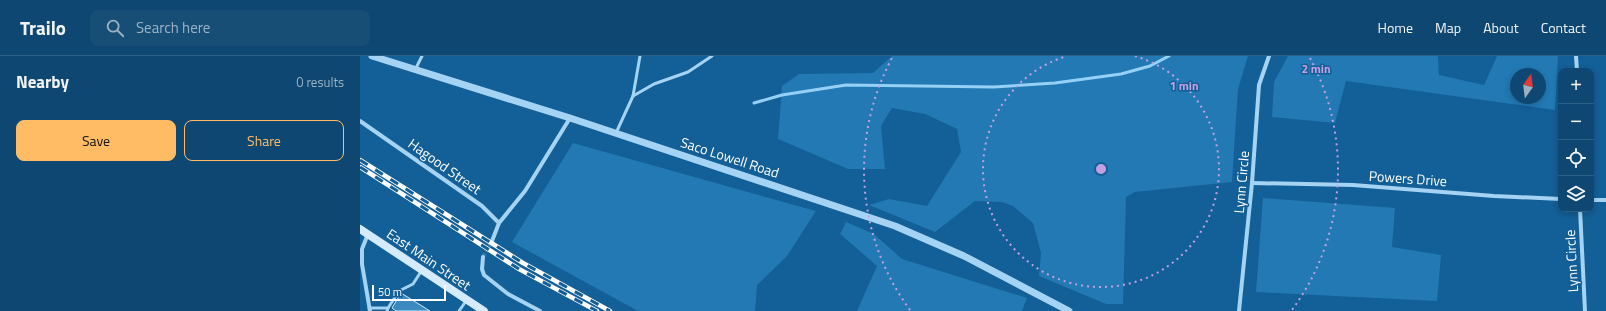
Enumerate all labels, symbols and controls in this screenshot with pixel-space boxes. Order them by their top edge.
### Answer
search box [90,10,370,46]
text: Trailo [20,13,66,42]
text: Search here [136,16,210,39]
icon: search [104,17,126,39]
text: Home [1378,17,1413,38]
text: Map [1435,17,1461,38]
text: About [1483,17,1519,38]
text: Contact [1541,17,1586,38]
text: 2 min [1301,59,1331,78]
north arrow [1510,68,1546,104]
map controls [1558,68,1594,212]
button: + [1558,68,1594,104]
text: Nearby [16,69,69,95]
text: 0 results [296,72,344,92]
text: 1 min [1169,76,1199,95]
button: − [1558,104,1594,140]
button: Save [16,120,176,161]
button: Share [184,120,344,161]
street label: Saco Lowell Road [678,131,782,183]
street label: Hagood Street [404,133,486,199]
button: locate [1558,140,1594,176]
street label: Lynn Circle [1228,150,1254,214]
centre of rings [1094,162,1108,176]
street label: Powers Drive [1368,165,1448,191]
button: layers [1558,176,1594,212]
street label: East Main Street [383,223,475,295]
street label: Lynn Circle [1559,229,1583,293]
scale bar [372,283,446,302]
text: 50 m [378,284,402,300]

